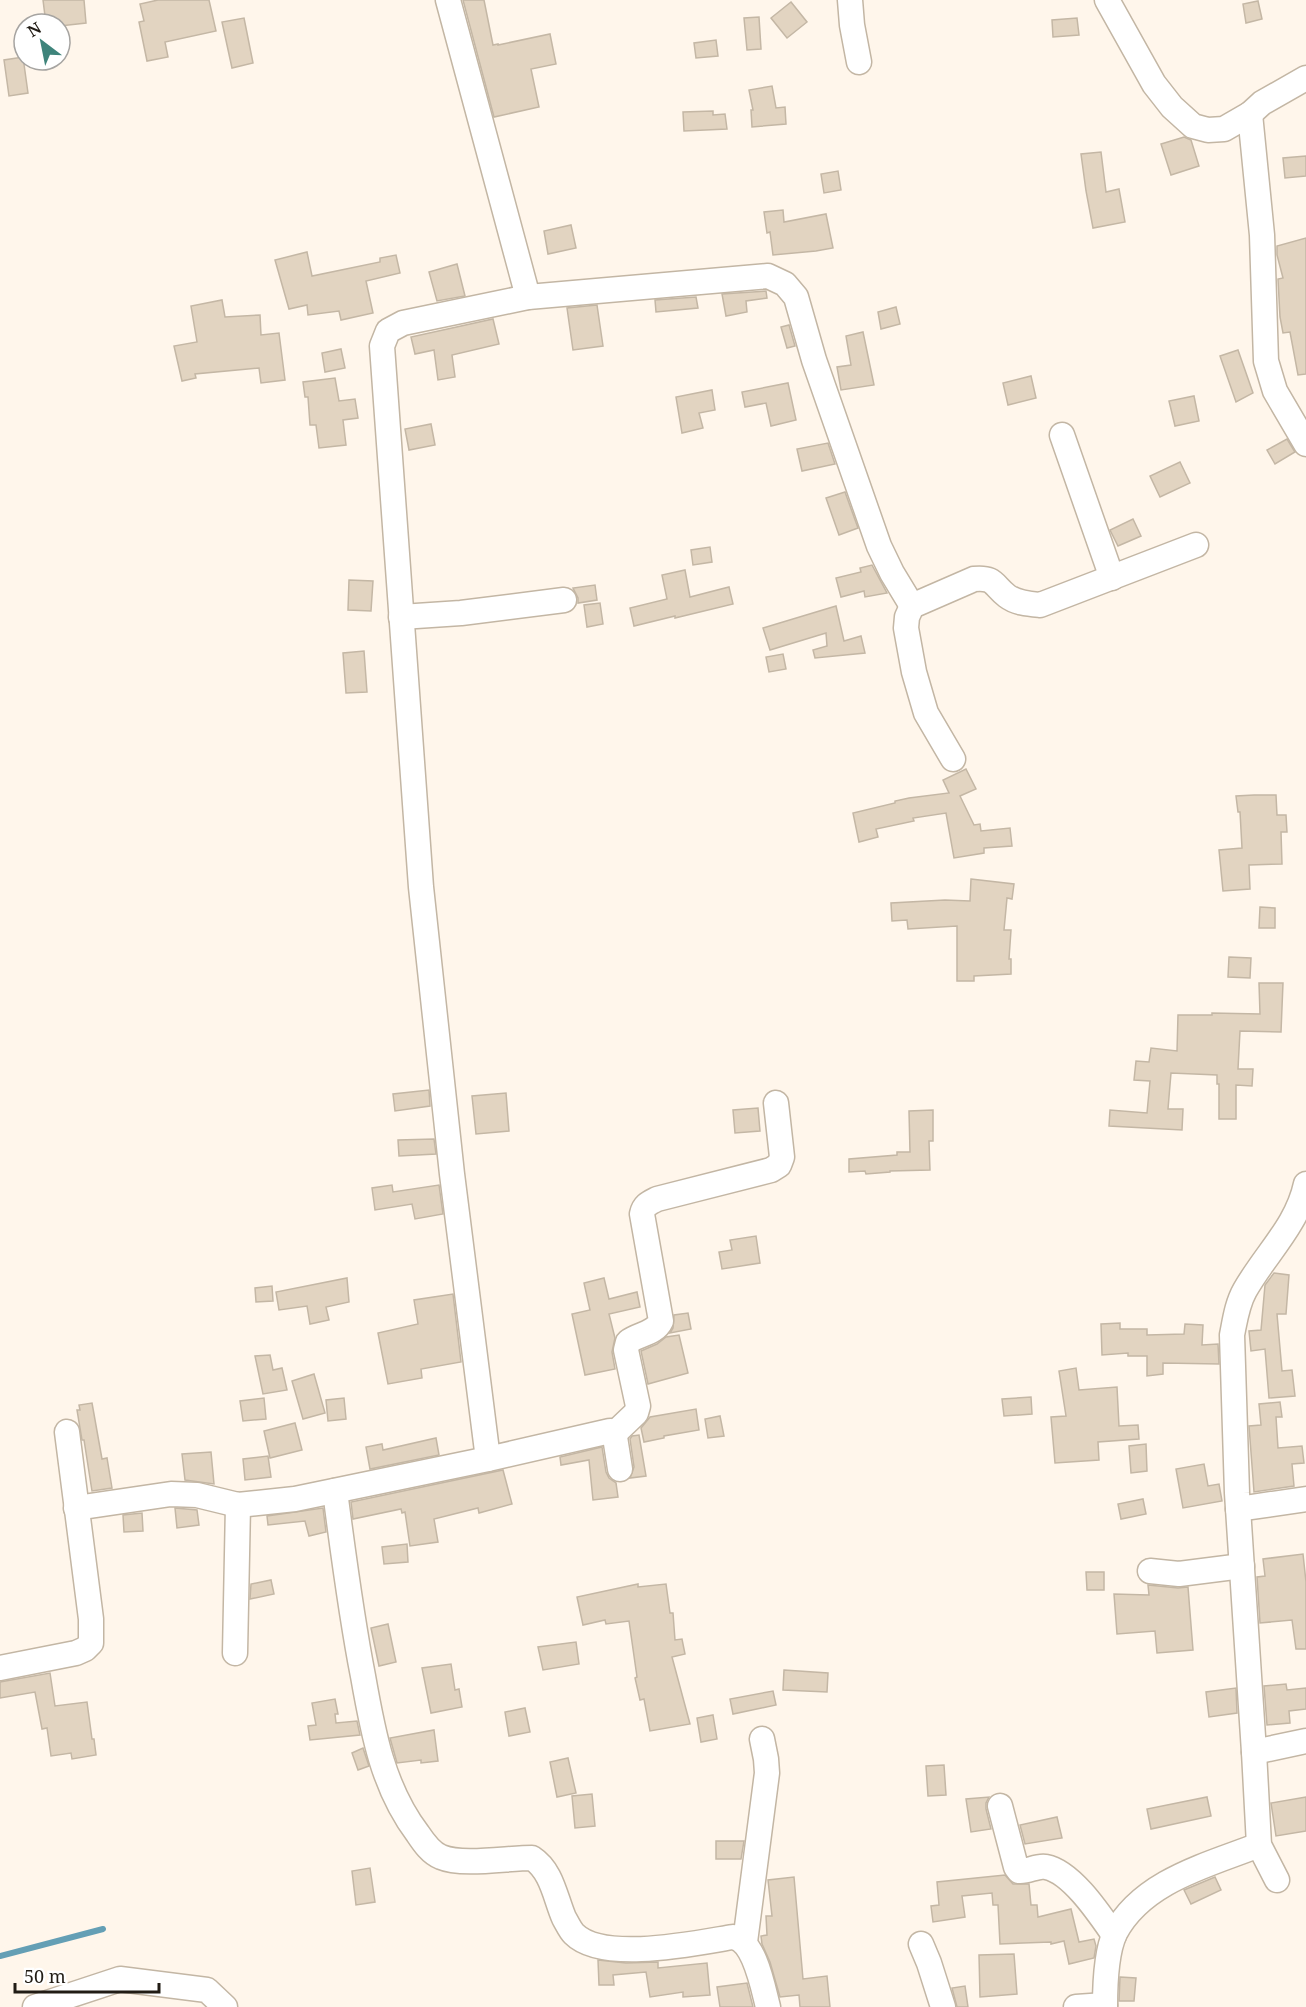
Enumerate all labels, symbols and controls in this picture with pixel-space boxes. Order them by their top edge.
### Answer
north arrow [12,12,72,72]
text: N [23,16,46,42]
scale bar [15,1956,159,1994]
text: 50 m [24,1964,66,1988]

